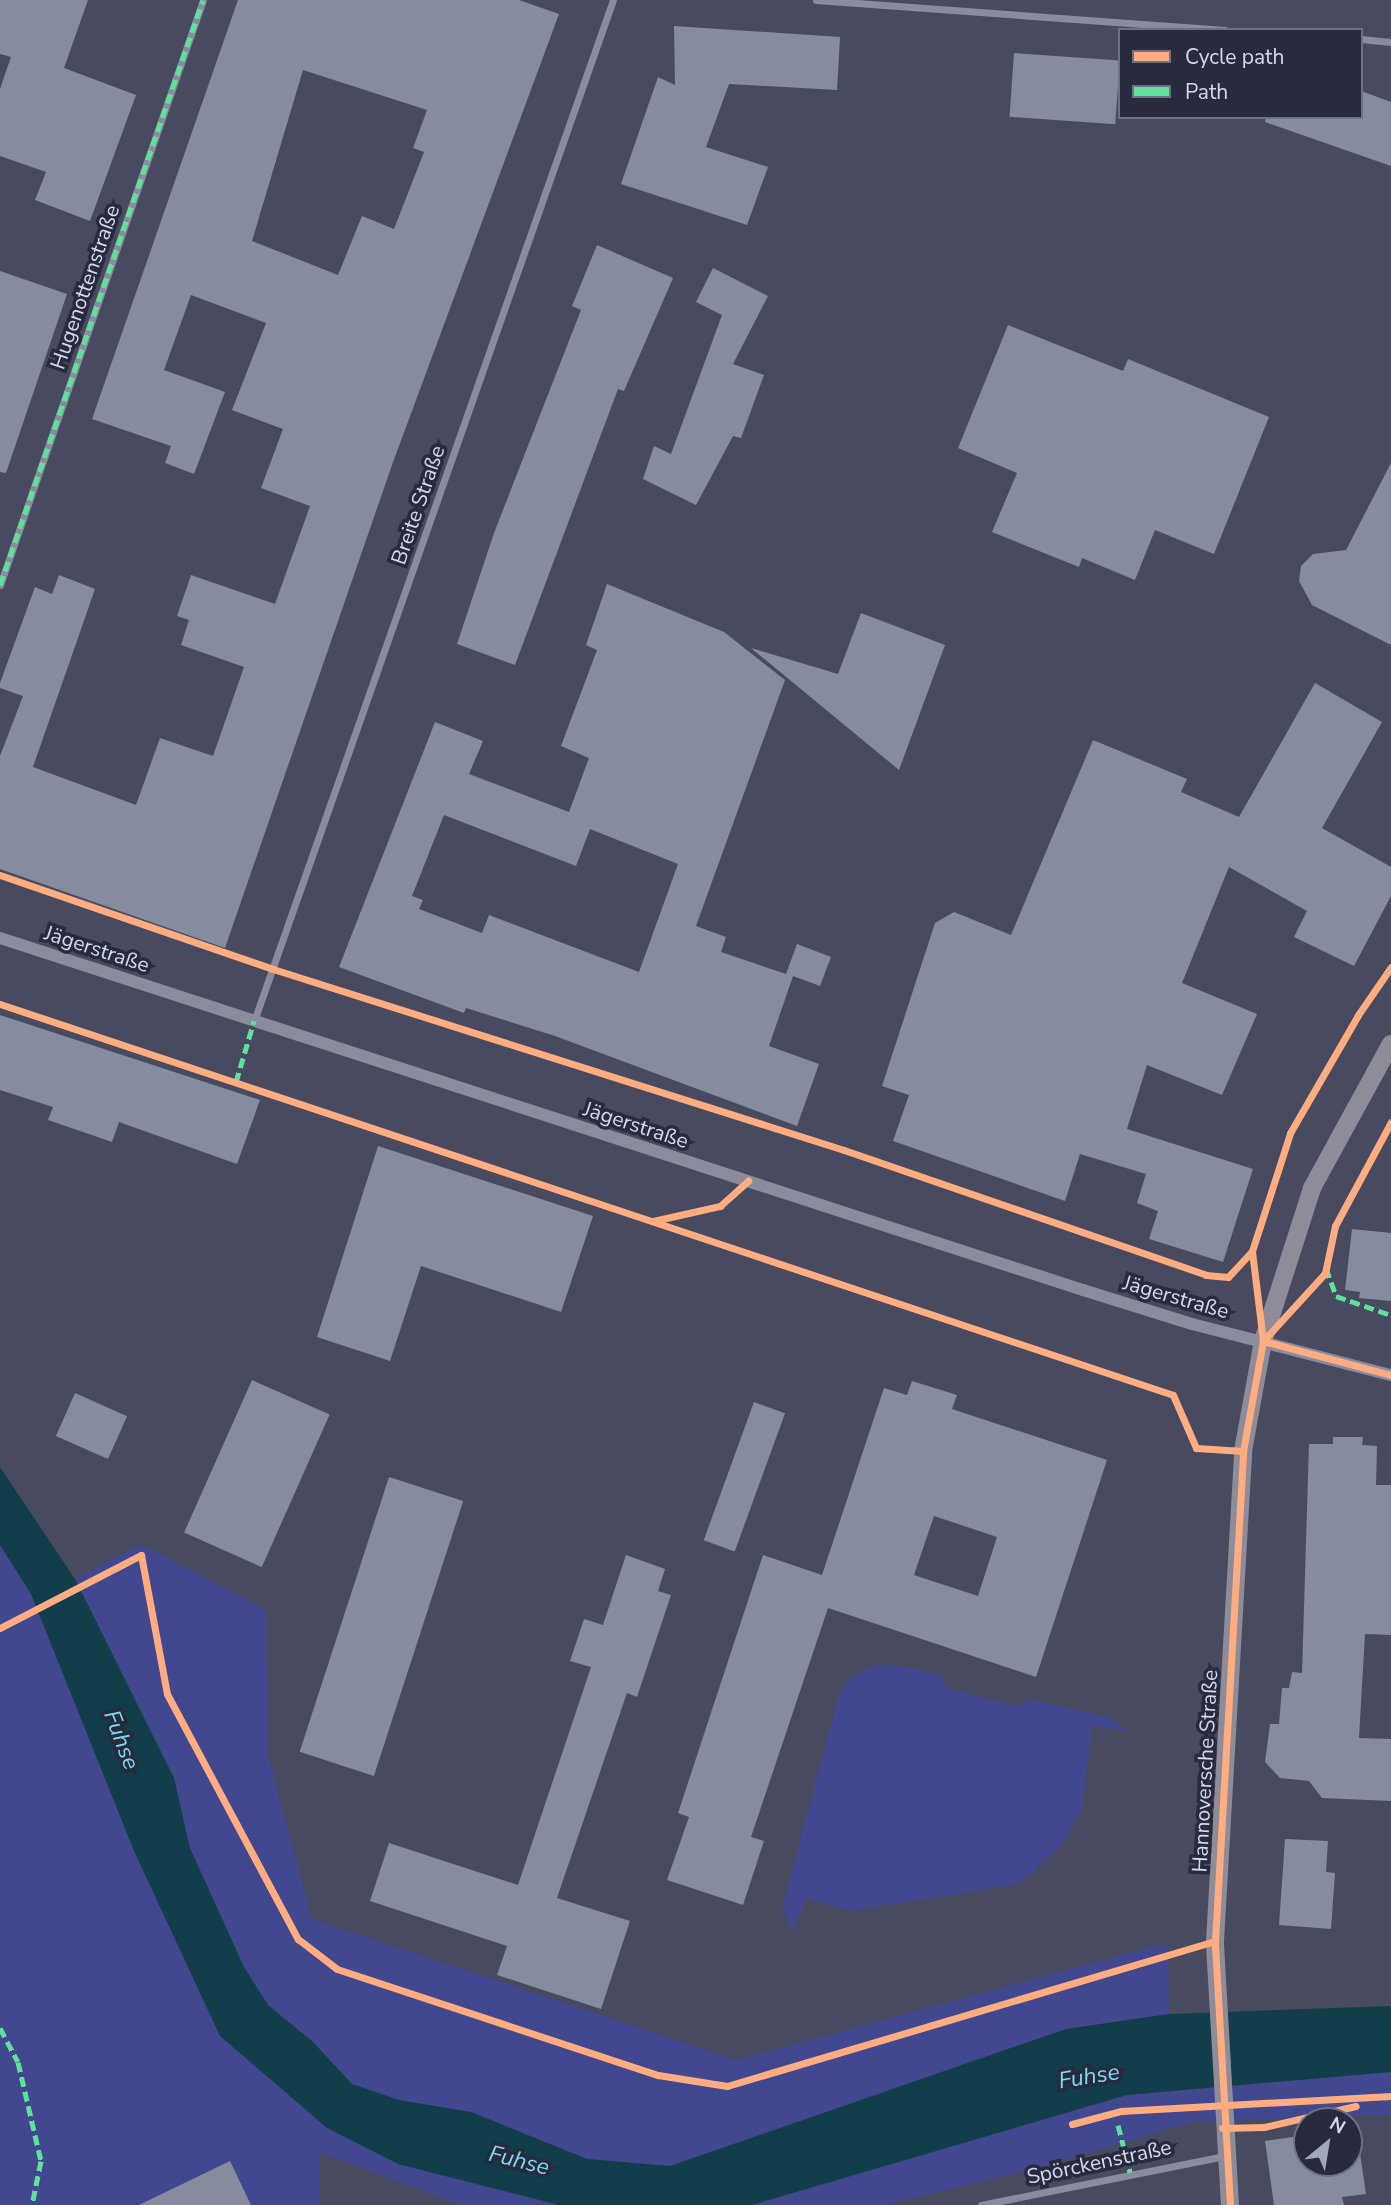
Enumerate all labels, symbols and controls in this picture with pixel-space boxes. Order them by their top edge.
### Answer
legend [1118,28,1363,119]
text: Cycle path [1185,43,1284,71]
text: Path [1185,78,1228,106]
street label: Hugenottenstraße [45,202,125,372]
street label: Breite Straße [386,442,450,568]
street label: Jägerstraße [41,920,153,978]
street label: Jägerstraße [580,1096,692,1154]
street label: Jägerstraße [1120,1270,1232,1324]
street label: Hannoversche Straße [1187,1669,1223,1873]
water label: Fuhse [97,1706,145,1774]
water label: Fuhse [1056,2059,1122,2095]
north arrow [1293,2107,1363,2177]
text: N [1325,2111,1350,2140]
street label: Spörckenstraße [1024,2134,1174,2190]
water label: Fuhse [486,2140,552,2182]

